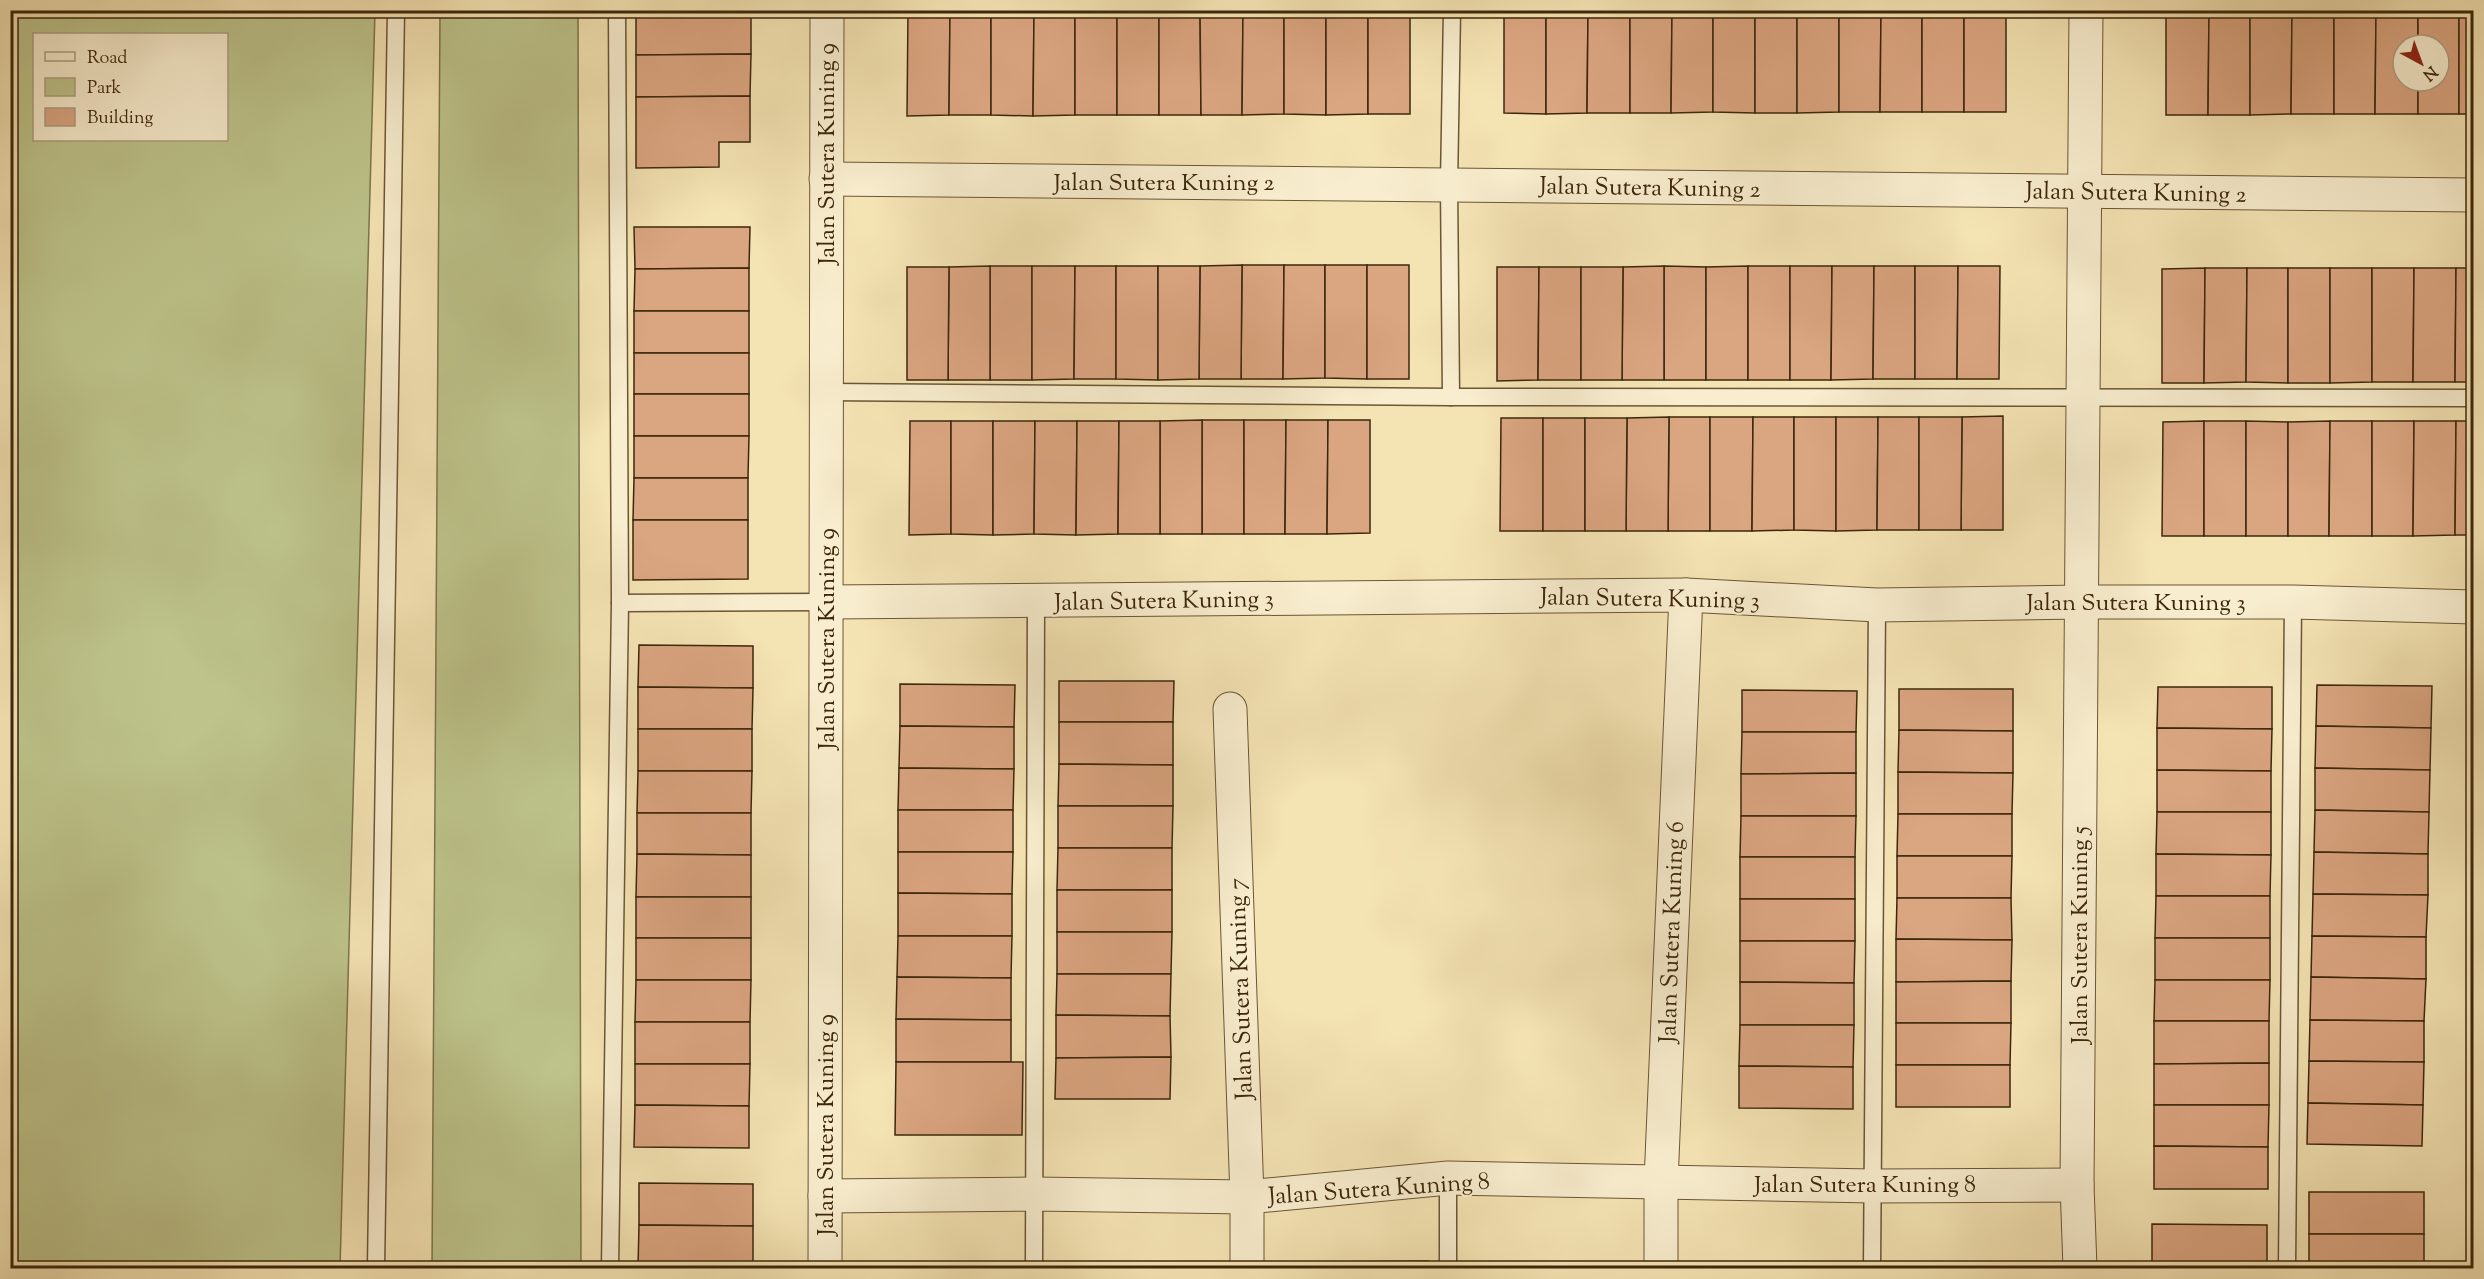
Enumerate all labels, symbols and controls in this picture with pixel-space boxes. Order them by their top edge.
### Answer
legend [33,33,228,141]
north arrow [2391,33,2451,93]
street label: Jalan Sutera Kuning 9 [811,43,845,267]
text: Road [87,46,127,72]
text: N [2417,60,2442,85]
text: Park [87,76,122,102]
text: Building [87,106,153,132]
street label: Jalan Sutera Kuning 2 [1051,167,1275,201]
street label: Jalan Sutera Kuning 2 [1537,170,1761,208]
street label: Jalan Sutera Kuning 2 [2023,175,2247,213]
street label: Jalan Sutera Kuning 9 [811,528,845,752]
street label: Jalan Sutera Kuning 3 [1538,581,1760,619]
street label: Jalan Sutera Kuning 3 [1052,583,1274,621]
street label: Jalan Sutera Kuning 3 [2024,587,2246,621]
street label: Jalan Sutera Kuning 6 [1652,821,1694,1046]
street label: Jalan Sutera Kuning 5 [2064,826,2098,1046]
street label: Jalan Sutera Kuning 7 [1221,877,1263,1102]
street label: Jalan Sutera Kuning 9 [810,1014,844,1238]
street label: Jalan Sutera Kuning 8 [1265,1165,1491,1215]
street label: Jalan Sutera Kuning 8 [1752,1169,1976,1203]

